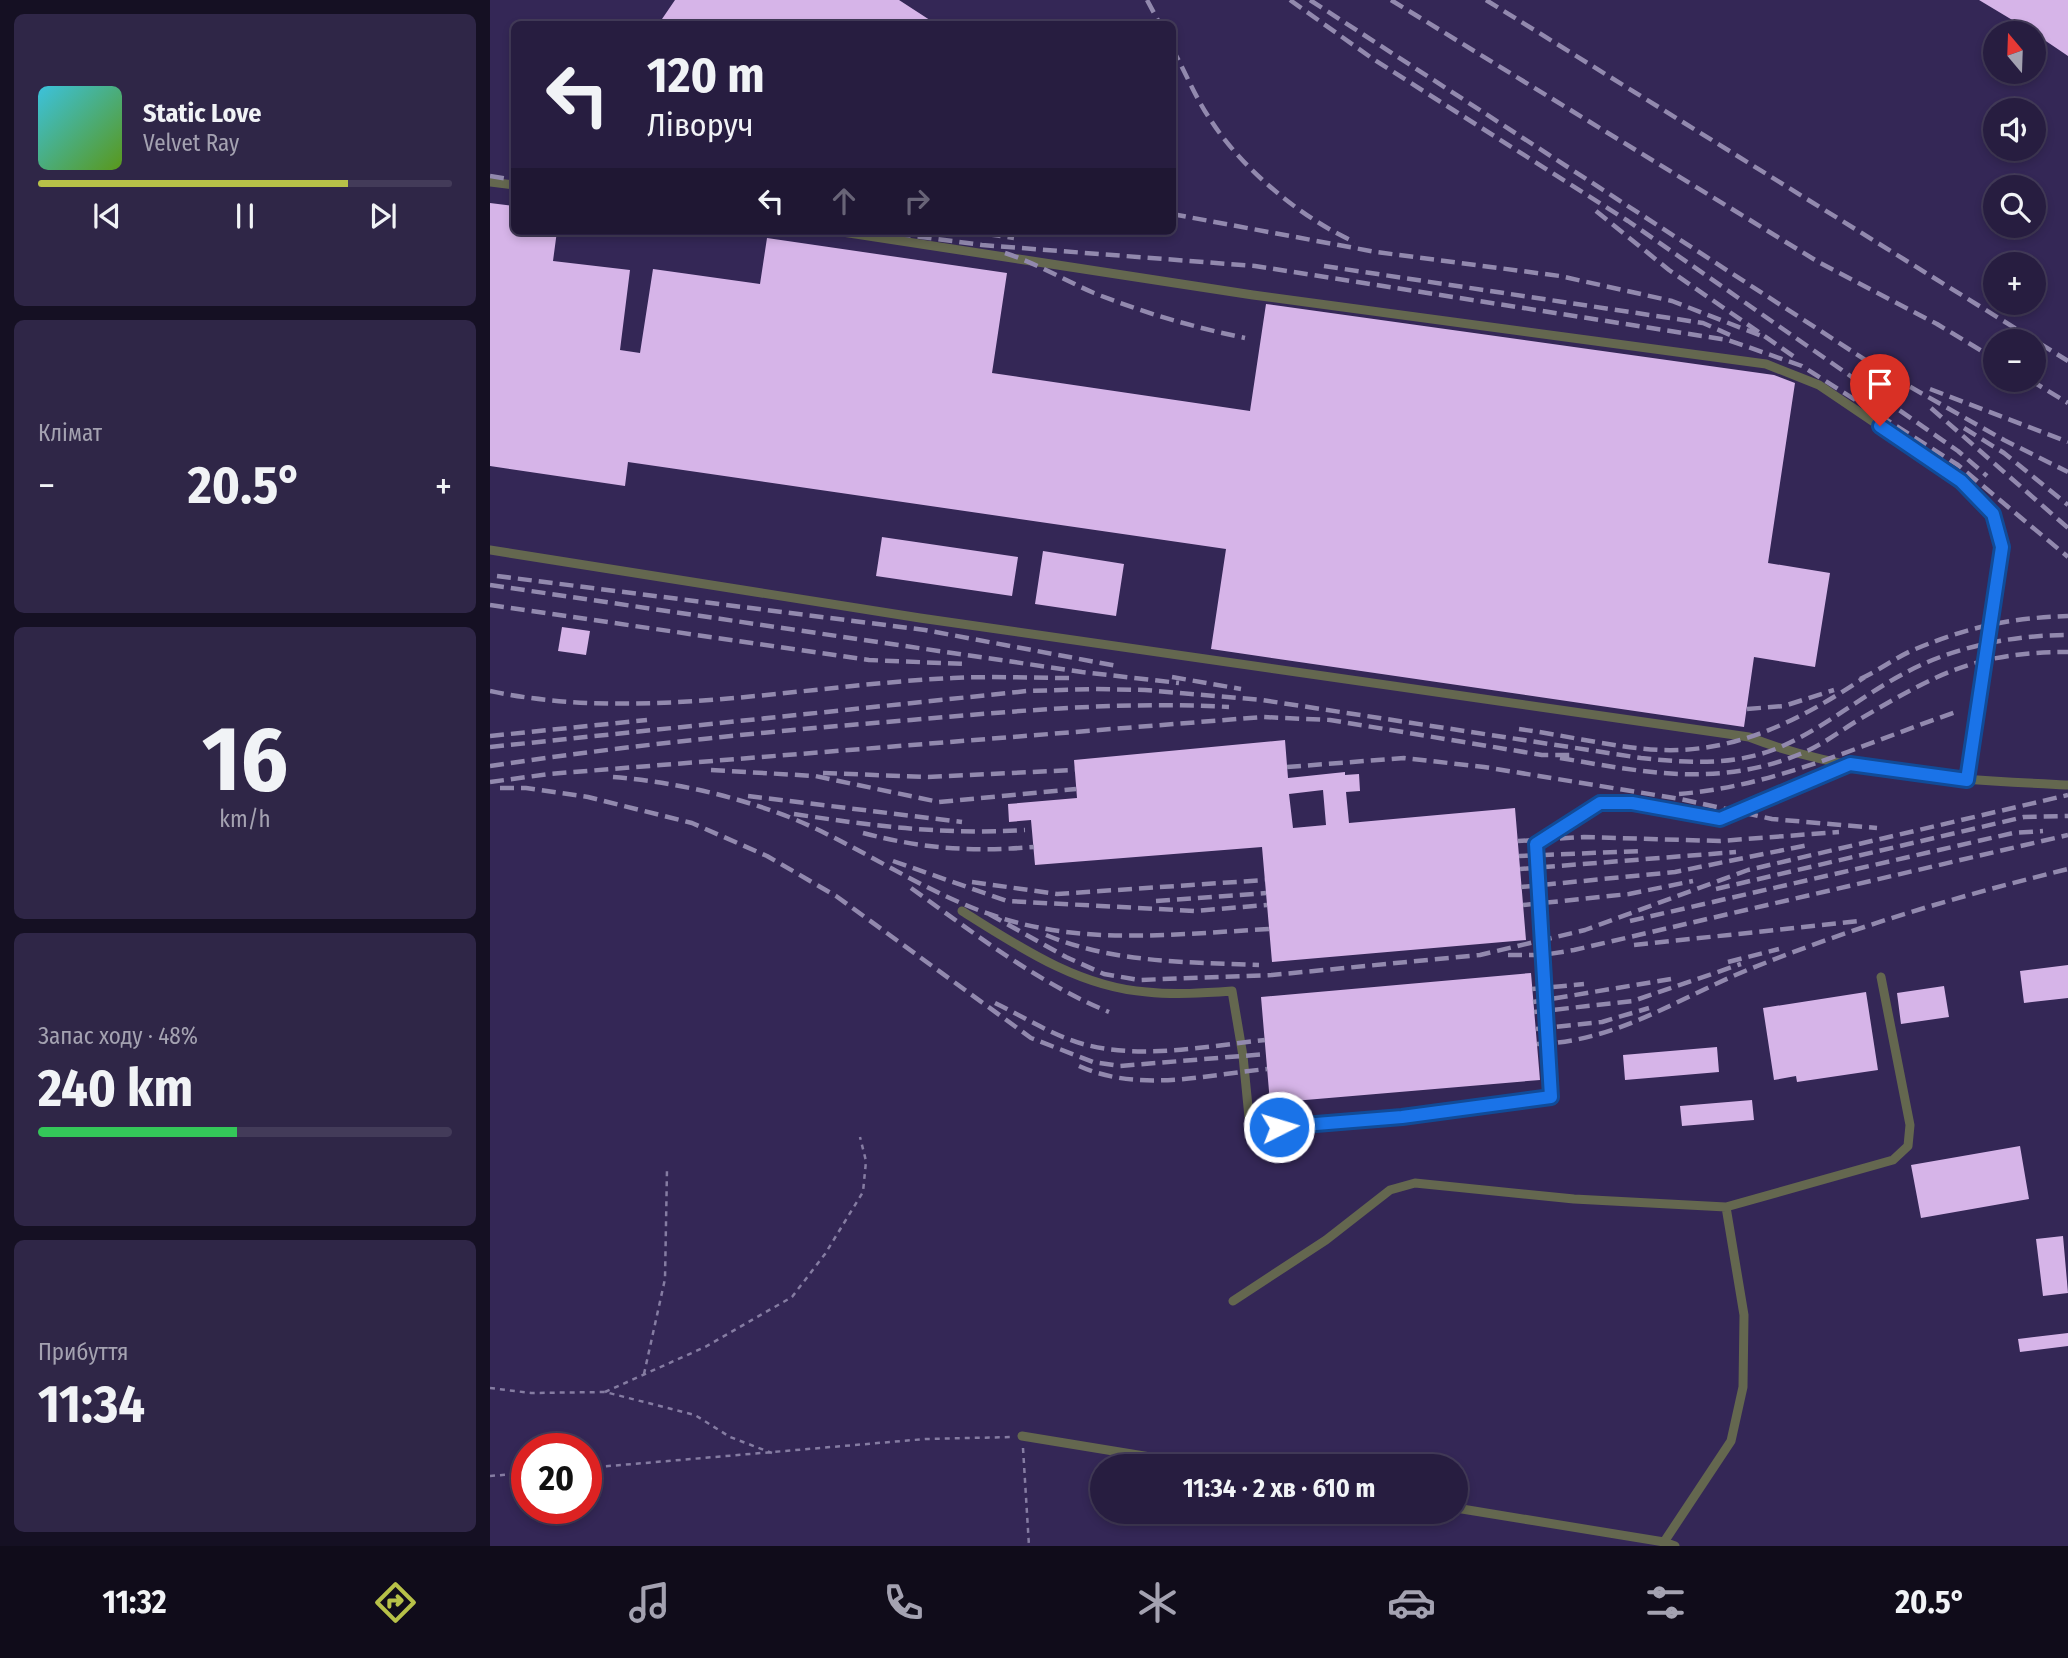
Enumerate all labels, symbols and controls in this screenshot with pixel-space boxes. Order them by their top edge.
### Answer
north arrow [1983,21,2046,84]
map controls [1983,21,2046,392]
text: 120 m [647,46,765,105]
icon: left [532,49,623,140]
text: Static Love [143,98,261,129]
button: sound [1983,98,2046,161]
text: Ліворуч [647,106,754,144]
text: Velvet Ray [143,129,239,157]
button: search [1983,175,2046,238]
icon: left [752,182,790,220]
icon: ahead [825,182,863,220]
icon: right [898,182,936,220]
icon: previous [88,197,126,235]
icon: pause [226,197,264,235]
icon: next [364,197,402,235]
button: + [1983,252,2046,315]
button: − [1983,329,2046,392]
pin [1850,354,1910,426]
icon: arrive [1861,365,1899,403]
text: Клімат [38,419,102,447]
text: 20.5° [188,454,302,517]
text: − [38,463,55,509]
text: + [435,463,452,509]
text: 16 [202,705,288,814]
text: km/h [219,805,271,833]
text: Запас ходу · 48% [38,1022,198,1050]
text: 240 km [38,1057,193,1120]
position arrow [1242,1090,1316,1164]
text: Прибуття [38,1338,128,1366]
text: 11:34 [38,1373,145,1436]
speed limit sign: 20 [511,1433,602,1524]
text: 11:34 · 2 хв · 610 m [1183,1473,1375,1504]
icon: directions [371,1578,420,1627]
icon: music [625,1578,674,1627]
icon: phone [879,1578,928,1627]
icon: climate [1133,1578,1182,1627]
icon: car [1387,1578,1436,1627]
icon: filters [1641,1578,1690,1627]
text: 11:32 [102,1583,167,1621]
text: 20.5° [1895,1583,1966,1621]

